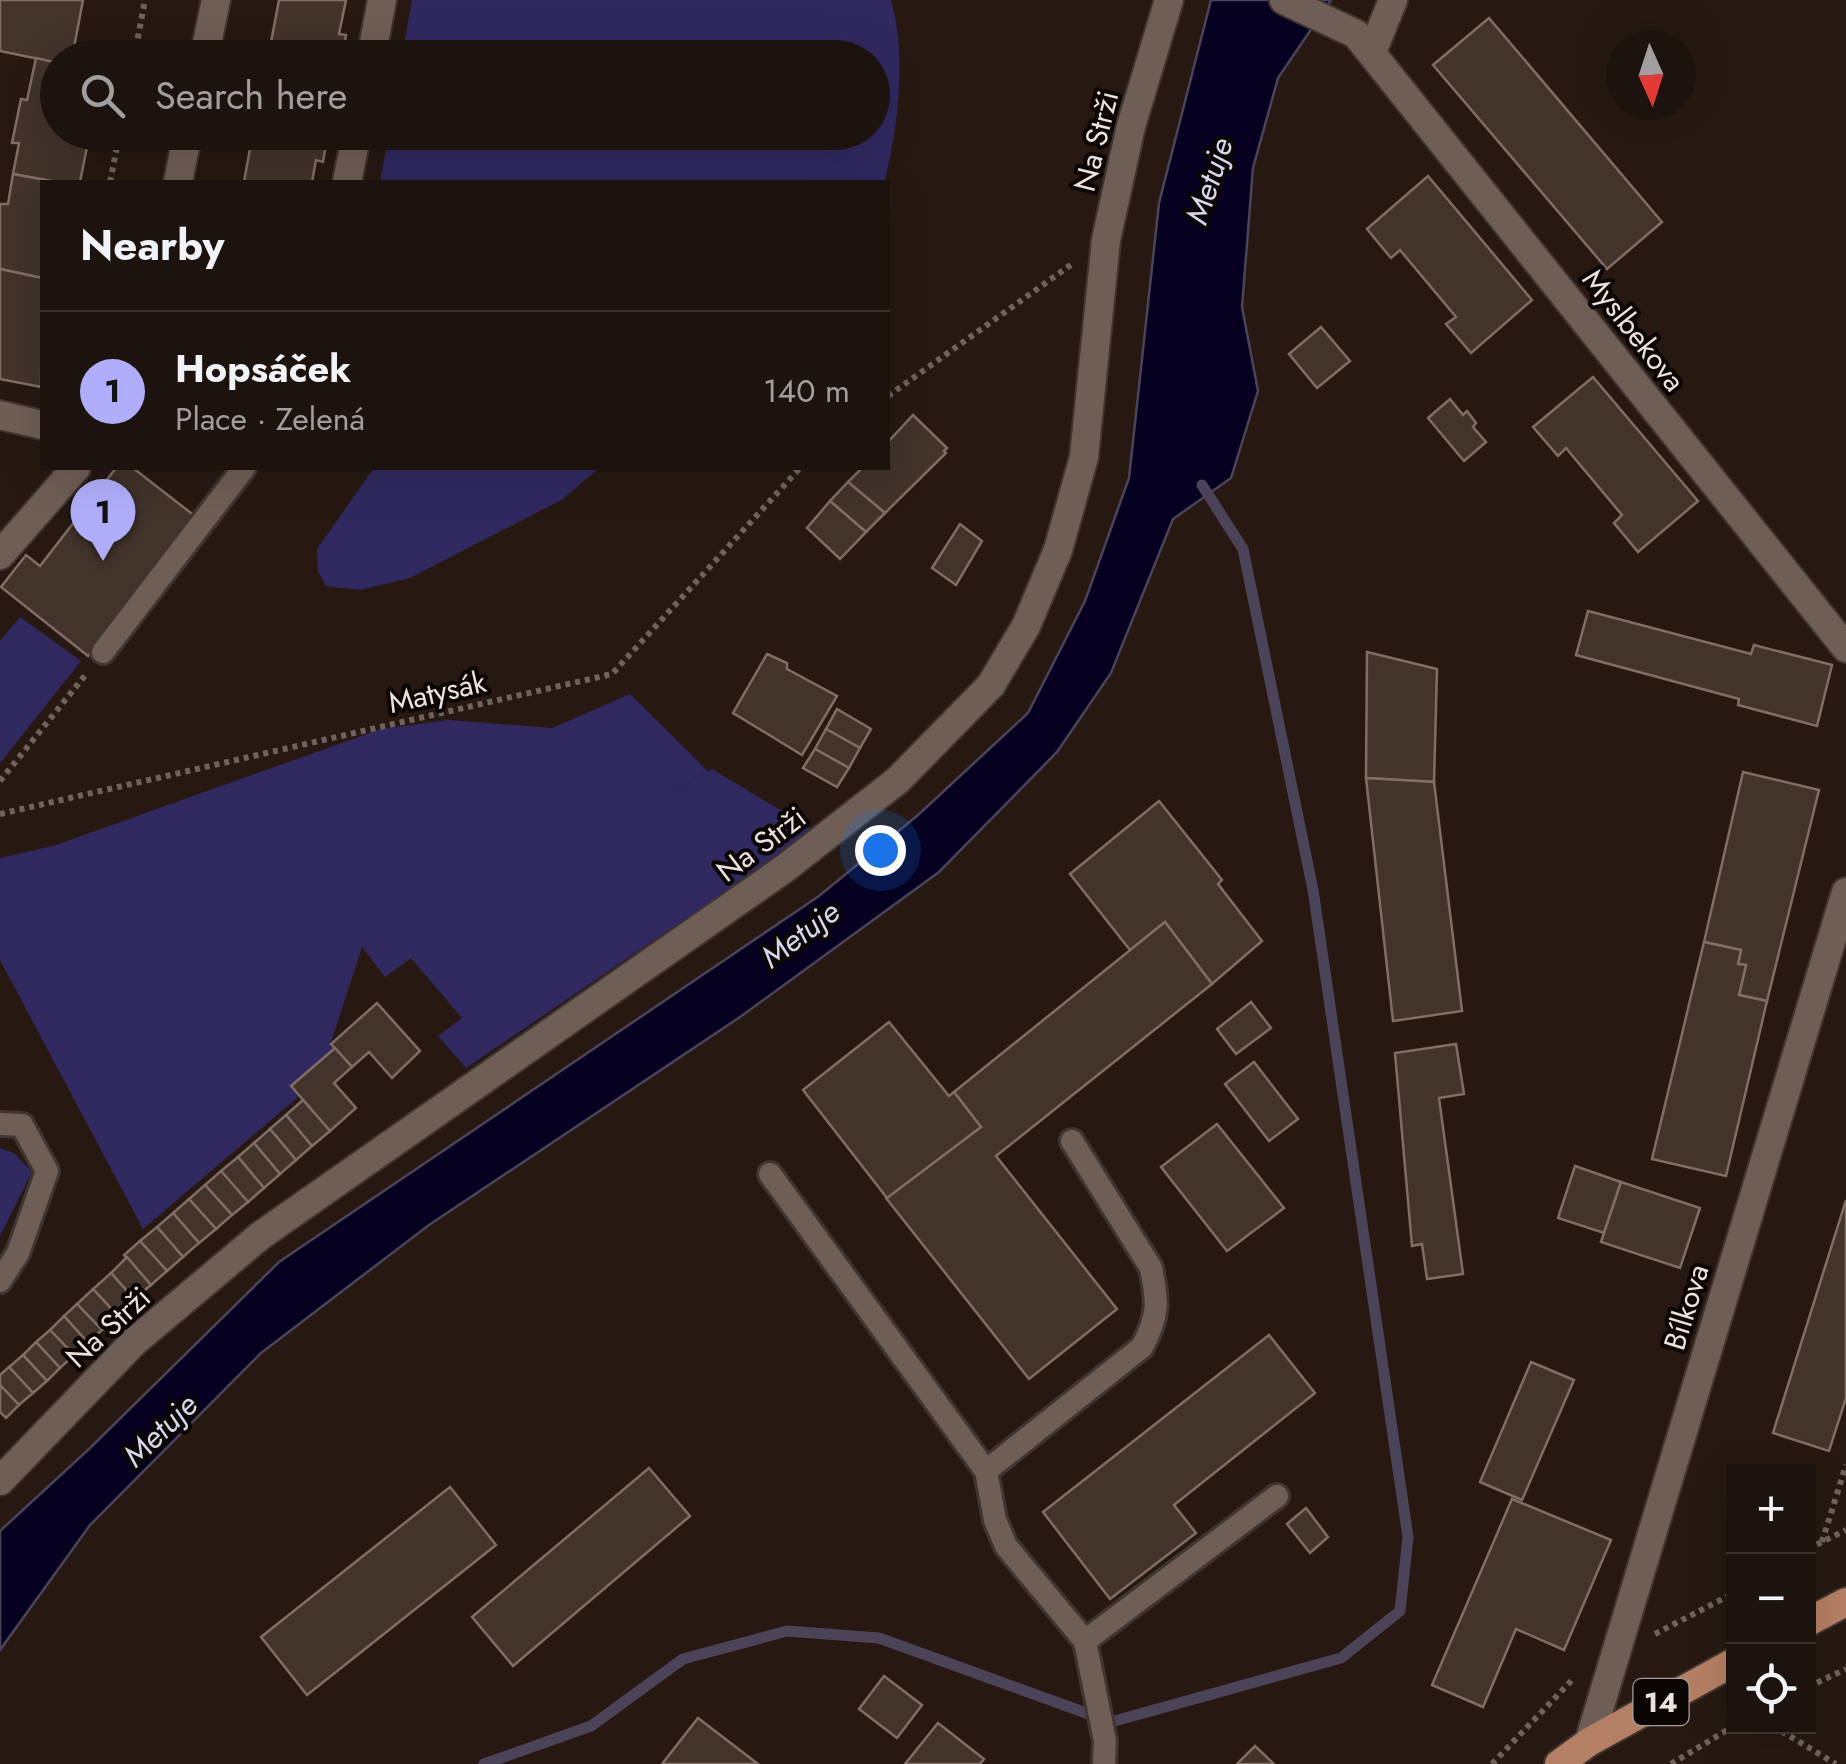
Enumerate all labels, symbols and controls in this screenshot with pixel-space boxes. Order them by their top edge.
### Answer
north arrow [1606,30,1696,120]
search box [40,40,890,150]
icon: search [75,68,130,123]
text: Search here [155,68,347,123]
street label: Na Strži [1063,86,1129,196]
water label: Metuje [1173,132,1245,230]
text: Nearby [80,215,224,276]
street label: Myslbekova [1572,259,1696,401]
text: Hopsáček [175,341,351,396]
text: 1 [104,368,121,414]
text: 140 m [763,368,850,414]
text: Place · Zelená [175,396,365,442]
pin: 1 [70,478,136,561]
street label: Matysák [384,660,491,724]
street label: Na Strži [707,796,815,892]
your location [855,825,906,876]
water label: Metuje [751,889,849,979]
street label: Bílkova [1653,1259,1719,1355]
street label: Na Strži [56,1276,160,1378]
water label: Metuje [112,1383,208,1477]
map controls [1726,1464,1816,1734]
button: + [1726,1464,1816,1554]
button: − [1726,1554,1816,1644]
button: locate [1726,1644,1816,1734]
road number: 14 [1634,1679,1688,1725]

